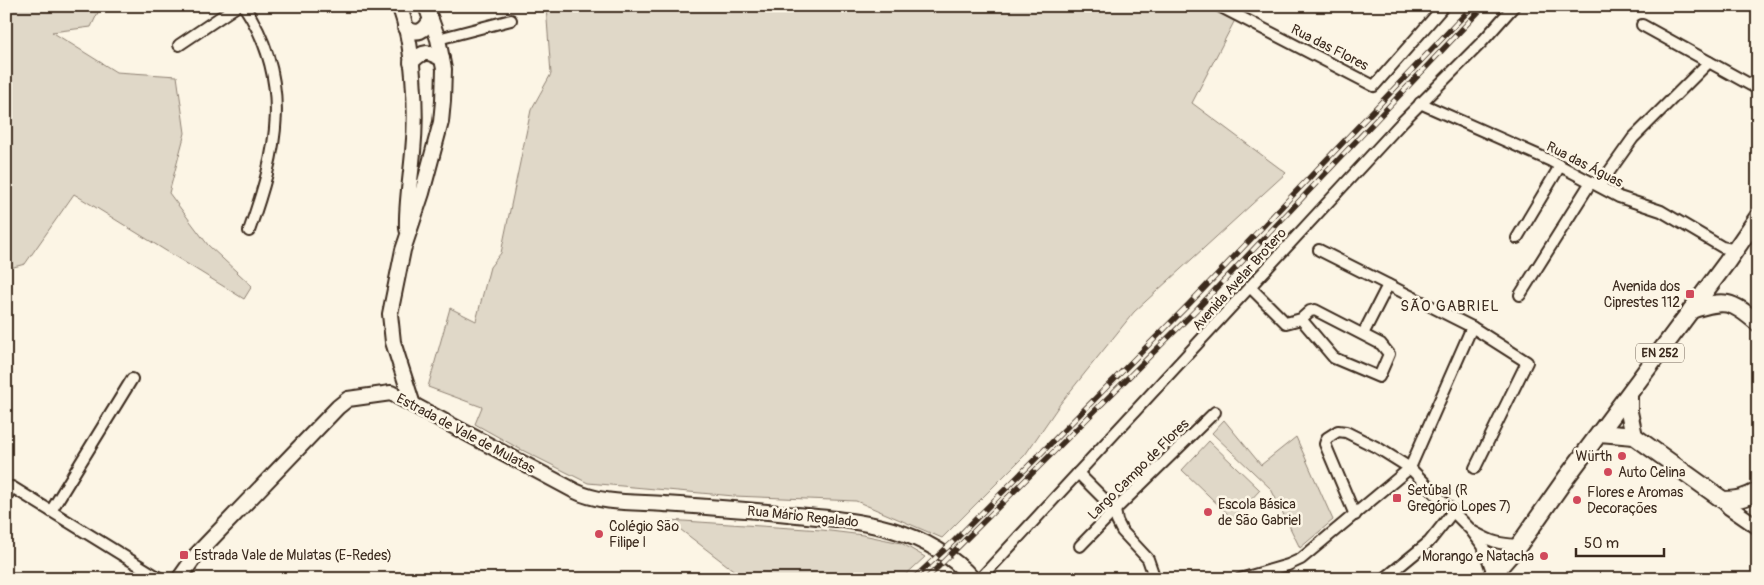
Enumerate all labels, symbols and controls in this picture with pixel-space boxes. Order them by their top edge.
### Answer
street label: Rua das Flores [1288,21,1372,75]
street label: Rua das Águas [1544,137,1627,191]
street label: Avenida Avelar Brotero [1189,224,1290,334]
place label: Avenida dos Ciprestes 112 [1604,278,1681,311]
marker: Avenida dos Ciprestes 112 [1684,288,1696,300]
district label: SÃO GABRIEL [1400,297,1500,316]
road number: EN 252 [1636,343,1684,362]
street label: Estrada de Vale de Mulatas [394,390,538,477]
street label: Largo Campo de Flores [1084,415,1193,523]
place label: Würth [1576,448,1612,465]
marker: Würth [1616,450,1628,462]
place label: Auto Celina [1618,464,1685,481]
marker: Auto Celina [1602,466,1614,478]
place label: Setúbal (R Gregório Lopes 7) [1407,482,1511,515]
place label: Flores e Aromas Decorações [1587,484,1684,517]
marker: Setúbal (R Gregório Lopes 7) [1391,492,1403,504]
marker: Flores e Aromas Decorações [1571,494,1583,506]
place label: Escola Básica de São Gabriel [1218,496,1301,529]
street label: Rua Mário Regalado [746,502,860,531]
marker: Escola Básica de São Gabriel [1202,506,1214,518]
place label: Colégio São Filipe I [609,518,679,551]
scale bar [1576,525,1664,557]
marker: Colégio São Filipe I [593,528,605,540]
text: 50 m [1584,534,1619,553]
place label: Estrada Vale de Mulatas (E-Redes) [194,547,392,564]
place label: Morango e Natacha [1422,548,1534,565]
marker: Estrada Vale de Mulatas (E-Redes) [178,549,190,561]
marker: Morango e Natacha [1538,550,1550,562]

